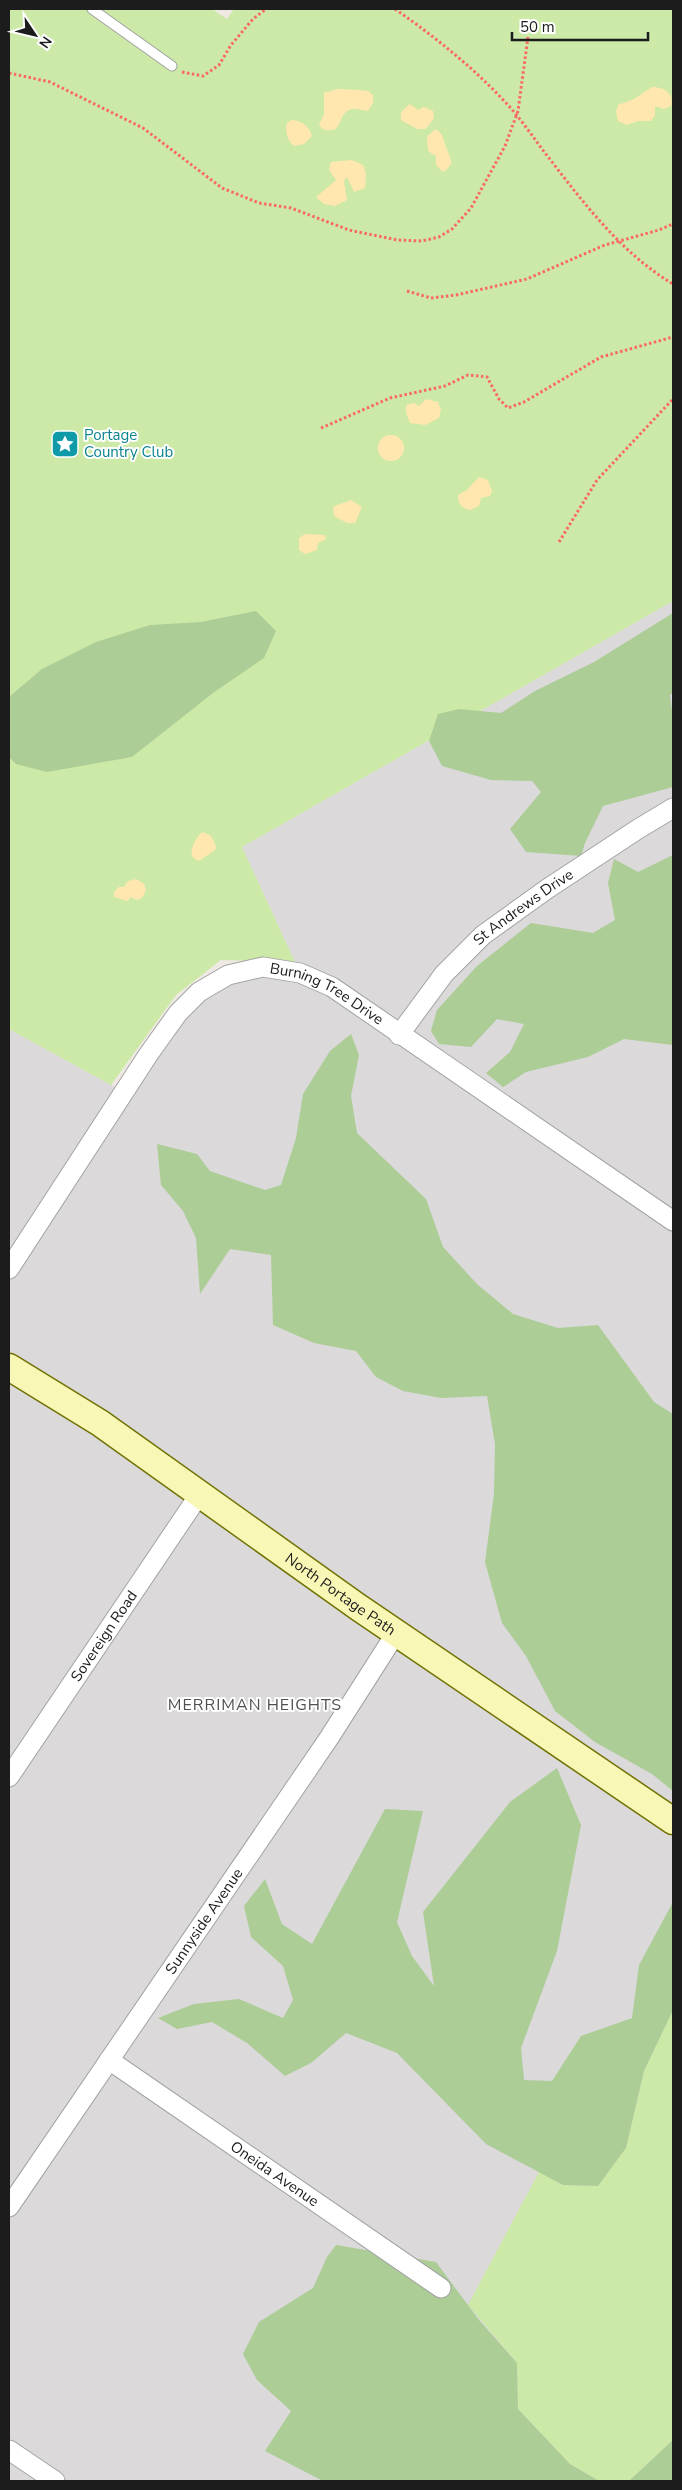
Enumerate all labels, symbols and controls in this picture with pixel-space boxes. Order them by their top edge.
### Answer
north arrow [10,10,60,60]
scale bar [512,10,648,42]
text: 50 m [520,17,555,37]
text: N [34,32,56,52]
place label: Portage Country Club [84,425,173,462]
place icon: Portage Country Club [50,429,80,459]
street label: St Andrews Drive [469,864,577,949]
street label: Burning Tree Drive [268,958,388,1029]
street label: North Portage Path [281,1548,400,1640]
street label: Sovereign Road [66,1586,142,1686]
district label: MERRIMAN HEIGHTS [168,1694,342,1716]
street label: Sunnyside Avenue [161,1864,247,1978]
street label: Oneida Avenue [227,2136,323,2211]

